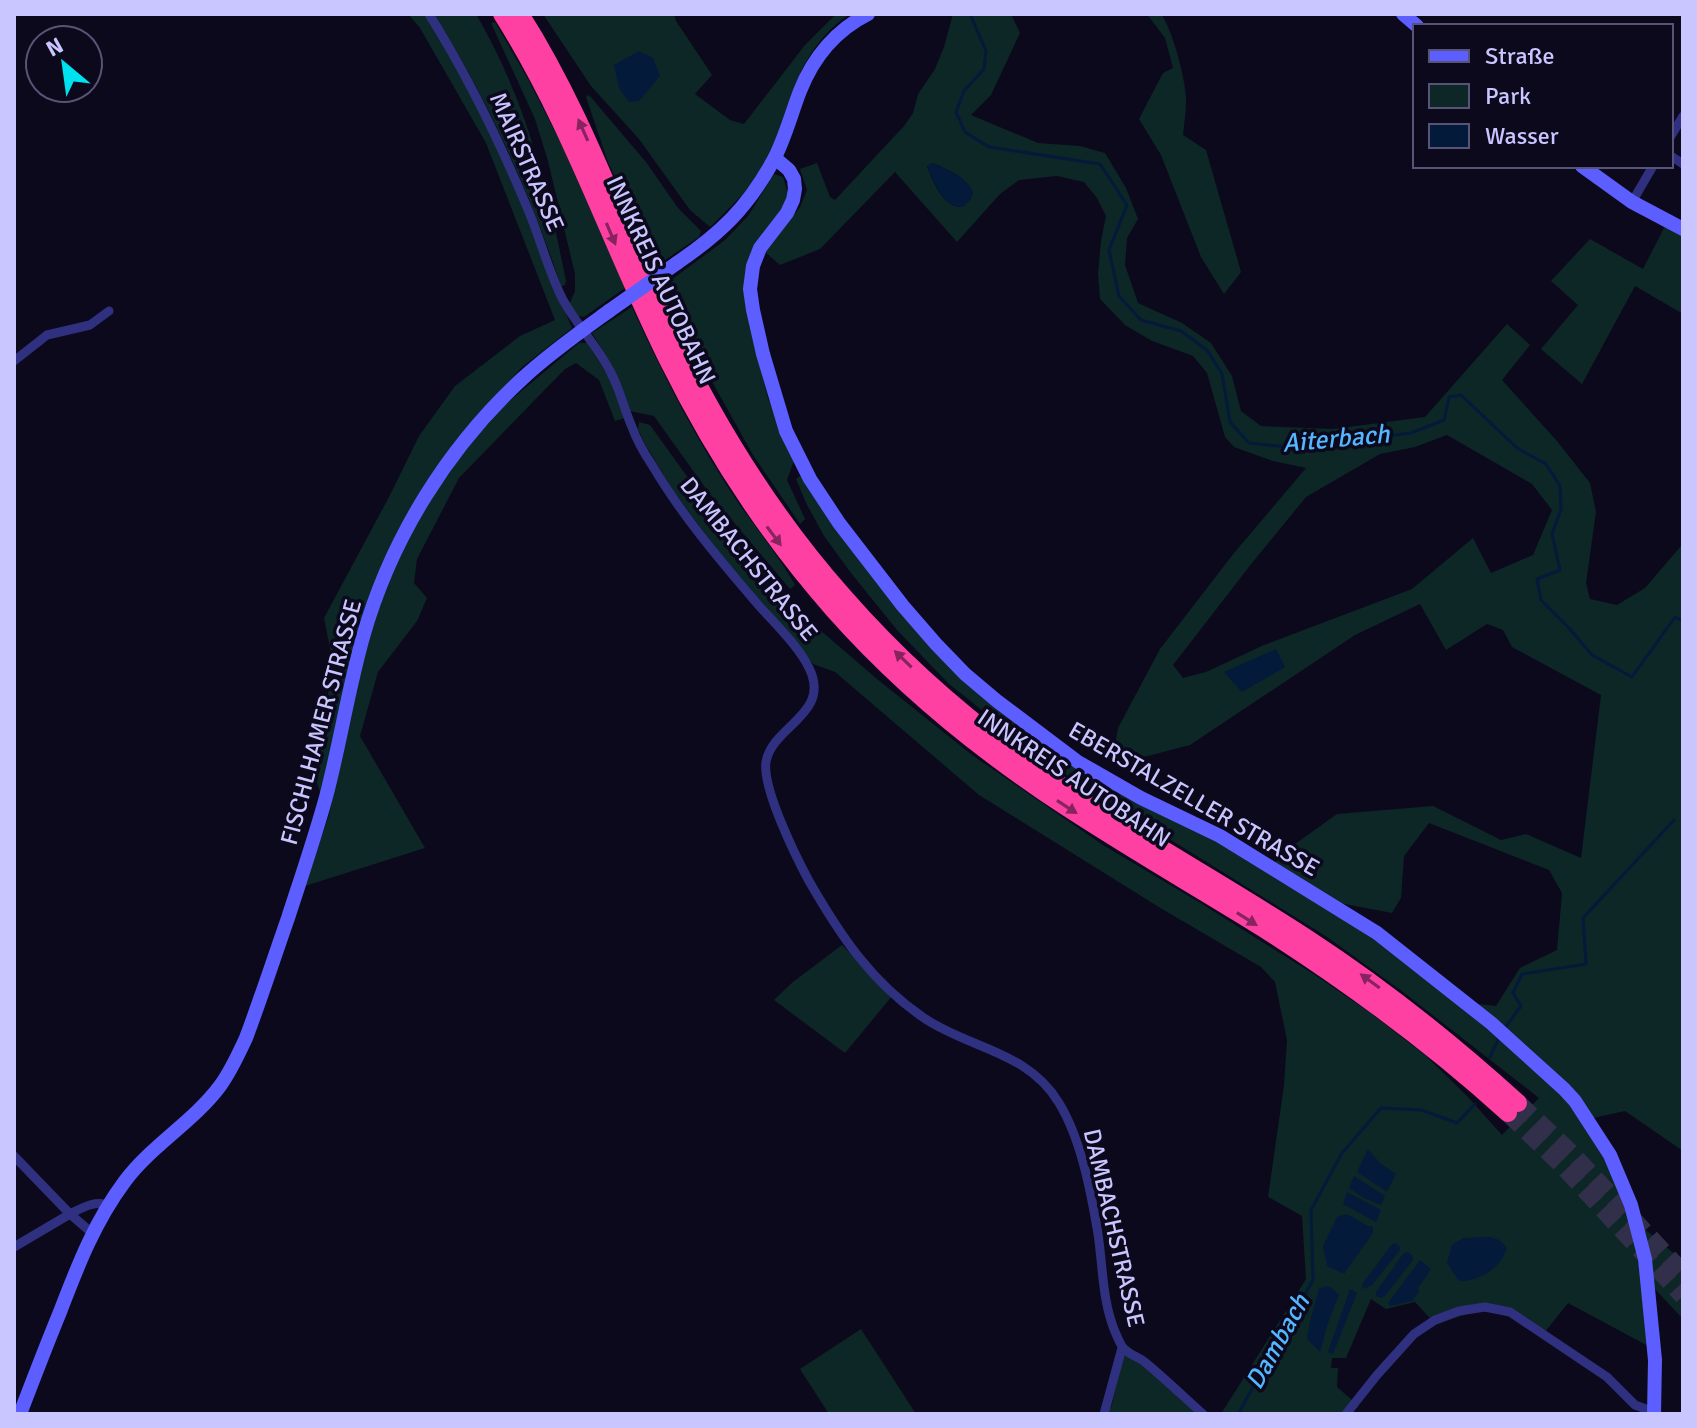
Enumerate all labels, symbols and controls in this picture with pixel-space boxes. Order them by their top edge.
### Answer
north arrow [24,24,104,104]
legend [1413,24,1673,168]
text: N [41,31,68,62]
text: Straße [1485,41,1555,71]
text: Park [1485,81,1531,111]
street label: MAIRSTRASSE [483,88,571,236]
one-way arrow [576,118,589,142]
text: Wasser [1485,121,1559,151]
street label: INNKREIS AUTOBAHN [600,171,722,389]
one-way arrow [605,222,618,246]
water label: Aiterbach [1281,418,1392,460]
street label: DAMBACHSTRASSE [674,471,824,647]
one-way arrow [766,526,782,546]
street label: FISCHLHAMER STRASSE [274,596,368,848]
one-way arrow [894,650,913,669]
street label: INNKREIS AUTOBAHN [972,702,1176,854]
street label: EBERSTALZELLER STRASSE [1063,715,1325,883]
one-way arrow [1056,799,1078,814]
one-way arrow [1237,911,1258,926]
one-way arrow [1359,974,1380,989]
street label: DAMBACHSTRASSE [1077,1126,1151,1330]
water label: Dambach [1239,1288,1318,1395]

